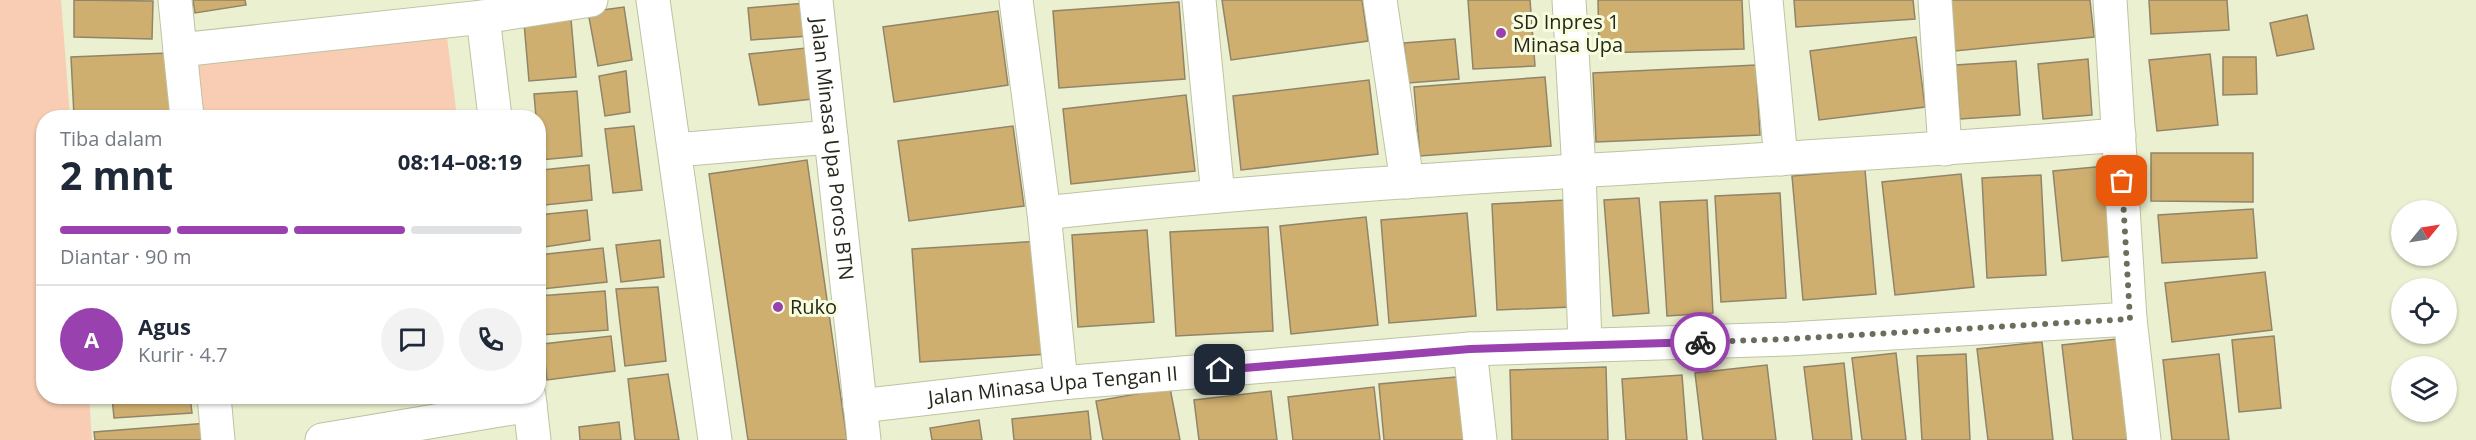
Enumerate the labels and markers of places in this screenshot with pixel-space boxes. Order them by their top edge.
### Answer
place label: SD Inpres 1 Minasa Upa [1513,8,1623,58]
marker: SD Inpres 1 Minasa Upa [1494,26,1508,40]
pin [2096,155,2147,206]
place label: Ruko [790,293,837,320]
marker: Ruko [771,300,785,314]
pin [1194,344,1245,395]

